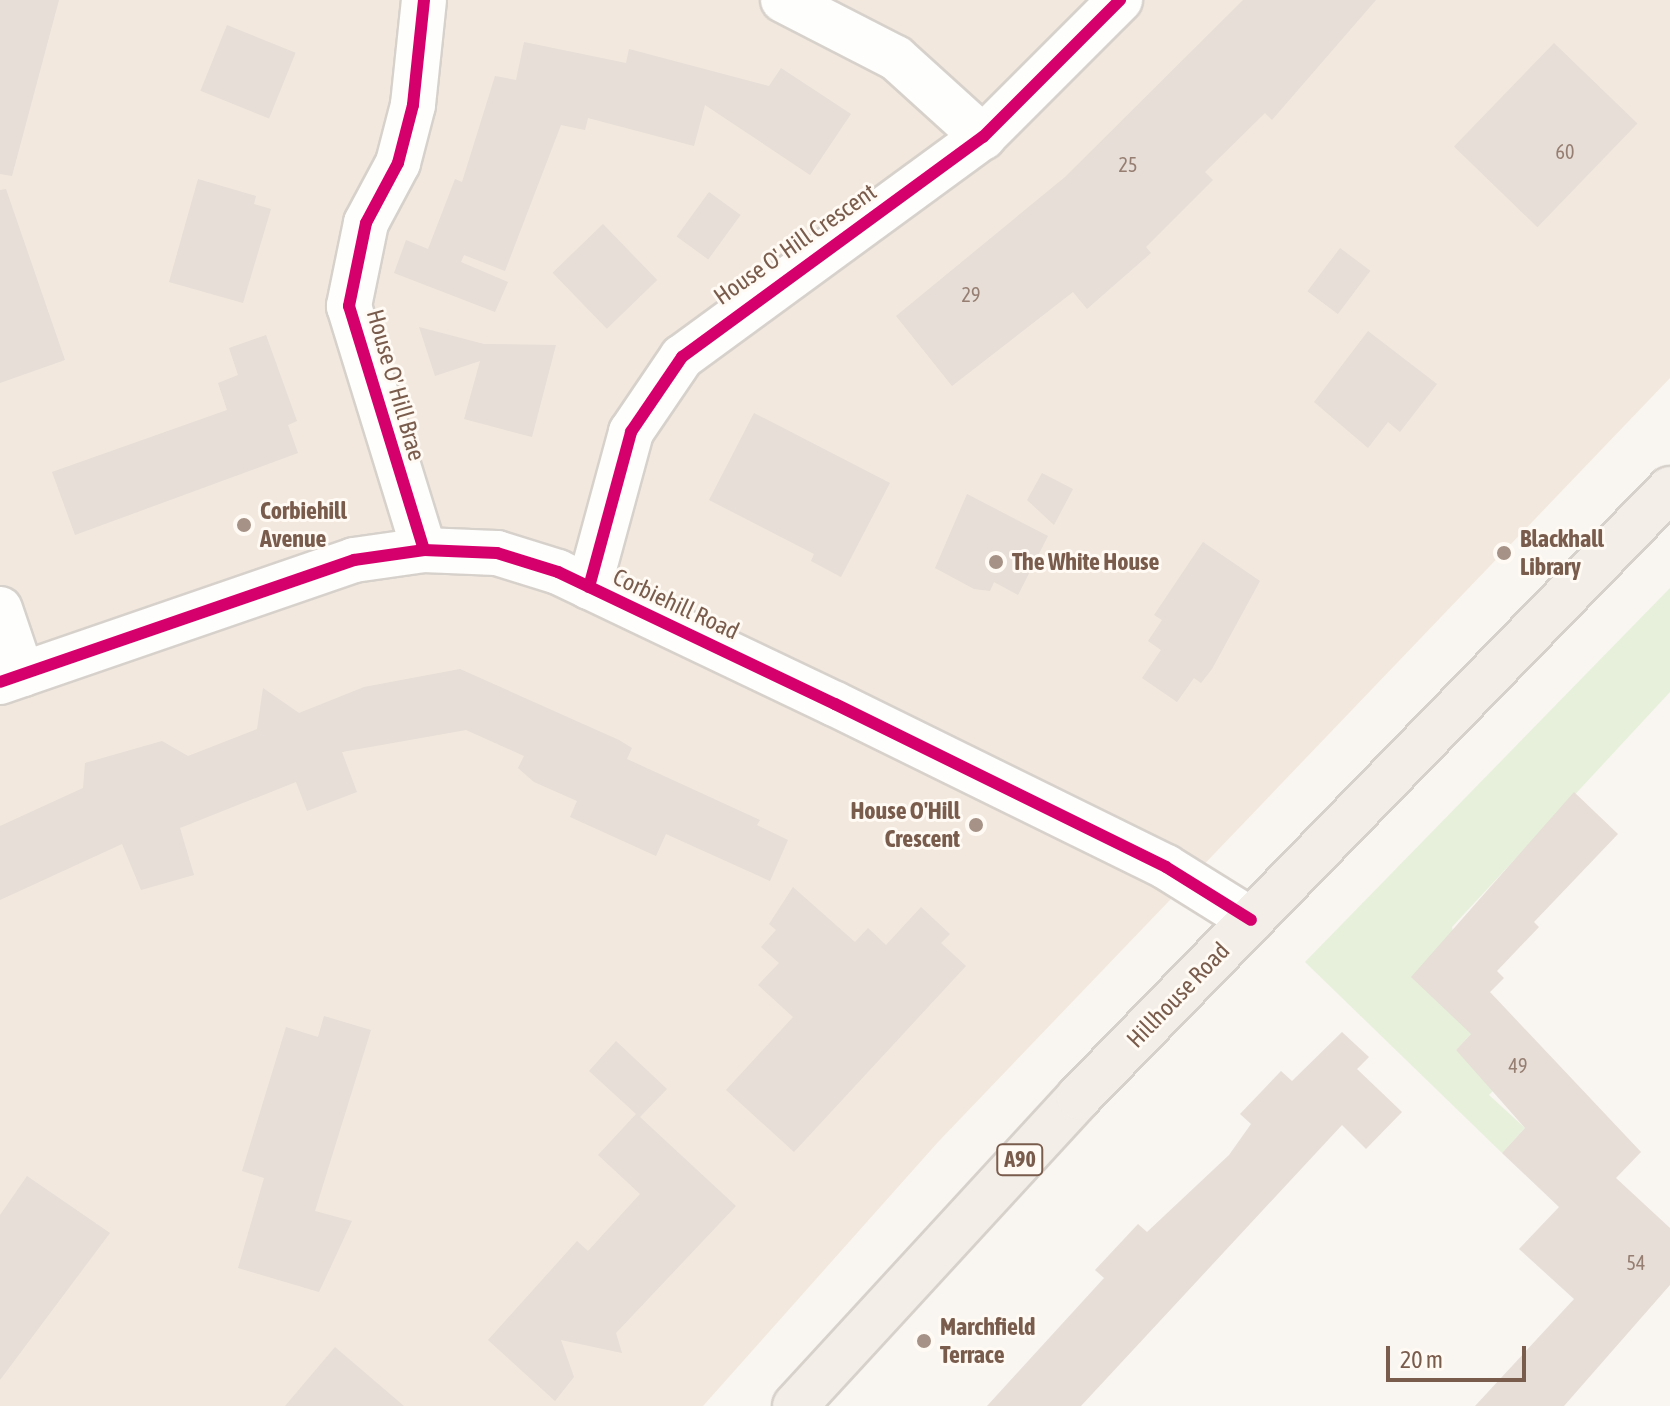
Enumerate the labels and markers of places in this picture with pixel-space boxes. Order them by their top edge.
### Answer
place label: Corbiehill Avenue [260,497,347,553]
marker: Corbiehill Avenue [235,516,253,534]
place label: Blackhall Library [1520,525,1604,581]
marker: Blackhall Library [1495,544,1513,562]
place label: The White House [1012,548,1159,576]
marker: The White House [987,553,1005,571]
place label: House O'Hill Crescent [850,797,960,853]
marker: House O'Hill Crescent [967,816,985,834]
place label: Marchfield Terrace [940,1313,1035,1369]
marker: Marchfield Terrace [915,1332,933,1350]

